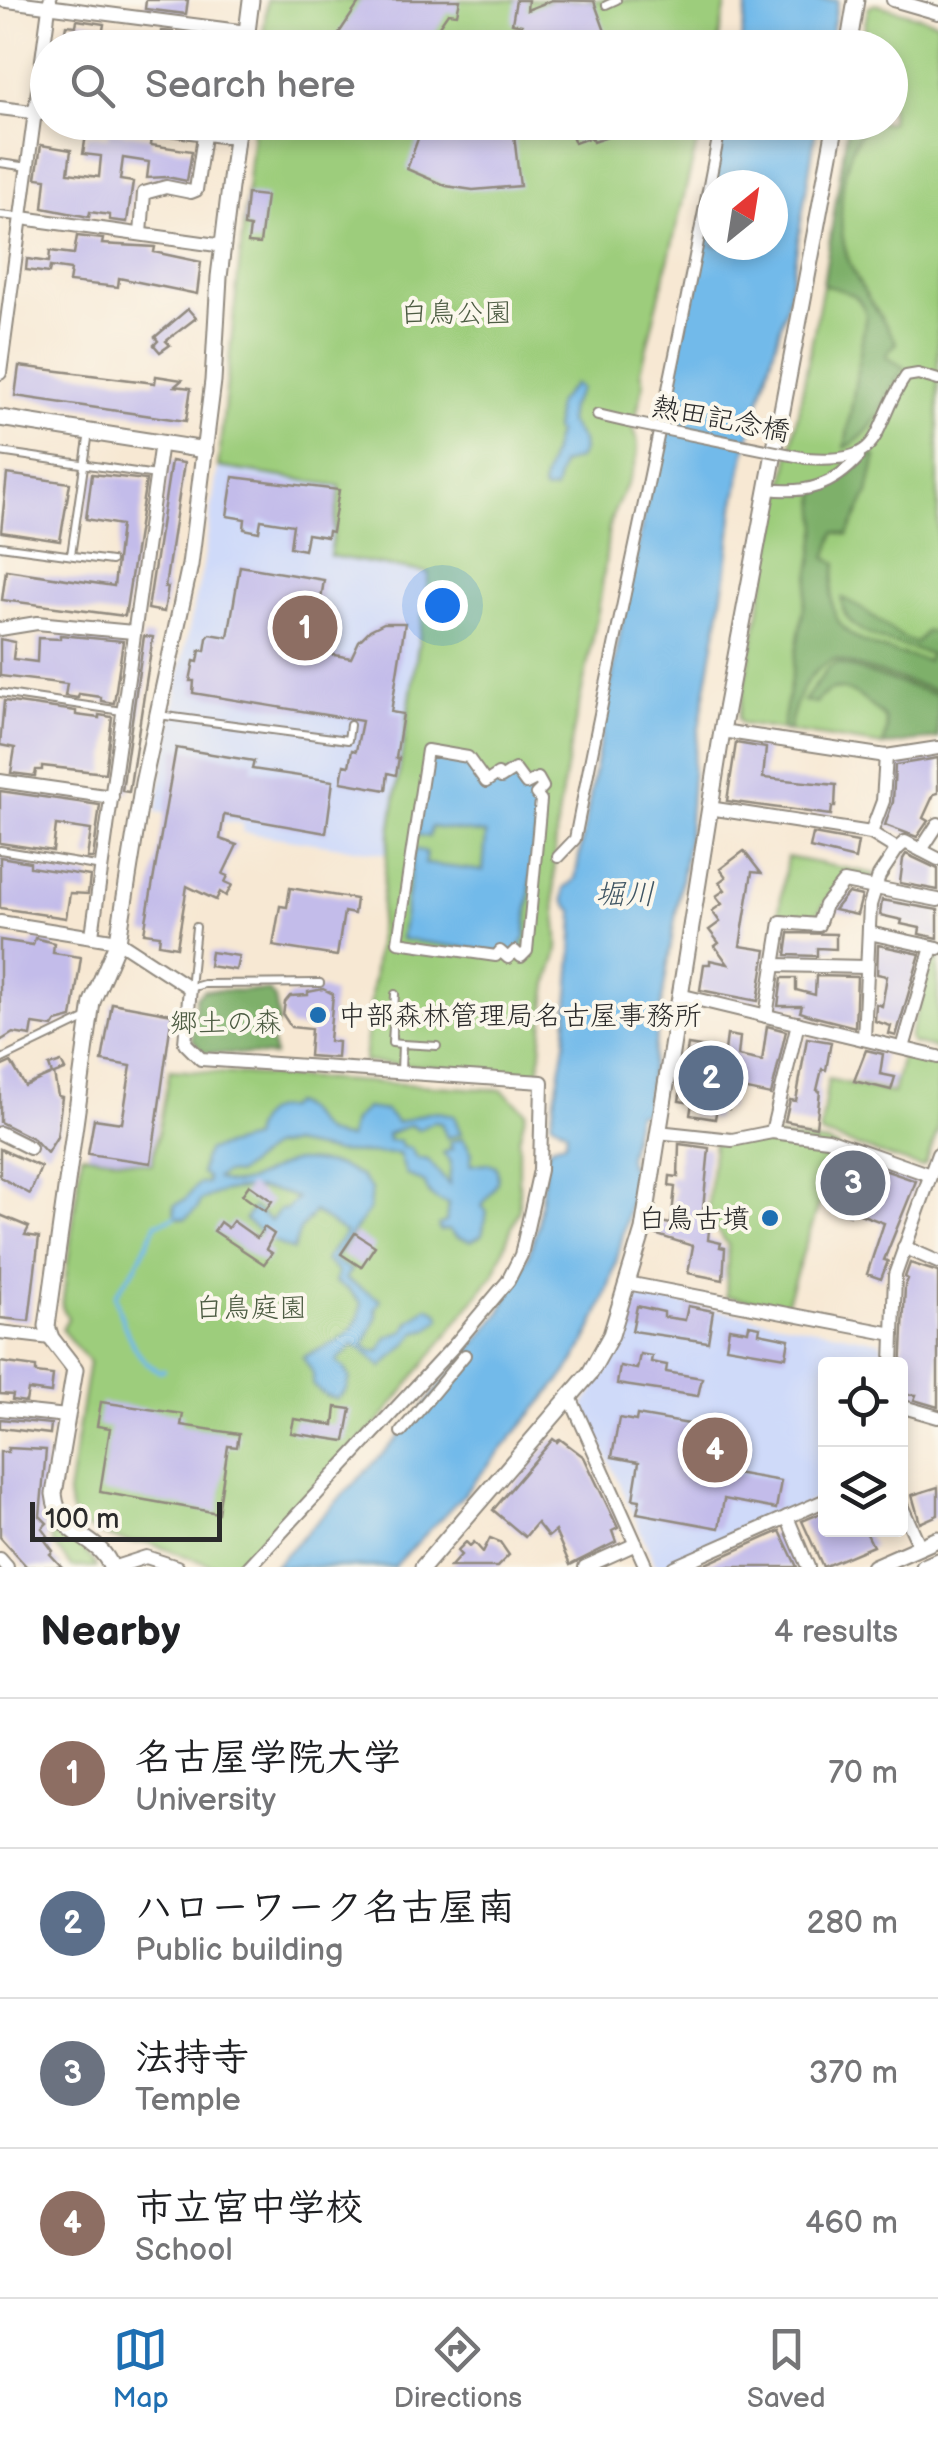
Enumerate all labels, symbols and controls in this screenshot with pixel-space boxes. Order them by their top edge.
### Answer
search box [30,30,908,140]
icon: search [65,58,120,113]
text: Search here [145,63,356,108]
north arrow [698,170,788,260]
park label: 白鳥公園 [400,297,512,330]
street label: 熱田記念橋 [649,390,793,449]
your location [417,580,468,631]
pin: 1 [272,590,338,666]
water label: 堀川 [595,877,655,913]
place label: 中部森林管理局名古屋事務所 [338,1000,702,1033]
marker: 中部森林管理局名古屋事務所 [307,1004,329,1026]
park label: 郷土の森 [170,1007,282,1040]
pin: 2 [678,1040,744,1116]
pin: 3 [820,1146,886,1220]
place label: 白鳥古墳 [638,1203,750,1236]
marker: 白鳥古墳 [759,1207,781,1229]
park label: 白鳥庭園 [195,1292,307,1325]
map controls [818,1357,908,1537]
button: locate [818,1357,908,1447]
pin: 4 [682,1412,748,1488]
button: layers [818,1447,908,1537]
scale bar [30,1497,222,1542]
text: 100 m [45,1503,119,1536]
text: Nearby [40,1607,180,1658]
text: 4 results [774,1613,898,1652]
text: 名古屋学院大学 [135,1736,401,1781]
text: 1 [66,1754,79,1793]
text: 70 m [828,1754,898,1793]
text: University [135,1781,276,1820]
text: ハローワーク名古屋南 [135,1886,515,1931]
text: 2 [63,1904,82,1943]
text: 280 m [807,1904,898,1943]
text: Public building [135,1931,344,1970]
text: 法持寺 [135,2036,249,2081]
text: 3 [63,2054,82,2093]
text: 370 m [809,2054,898,2093]
text: Temple [135,2081,241,2120]
text: 市立宮中学校 [135,2186,363,2231]
text: 4 [63,2204,82,2243]
text: 460 m [805,2204,898,2243]
text: School [135,2231,233,2270]
tab: Map [112,2322,169,2415]
tab: Directions [393,2322,522,2415]
tab: Saved [747,2322,826,2415]

